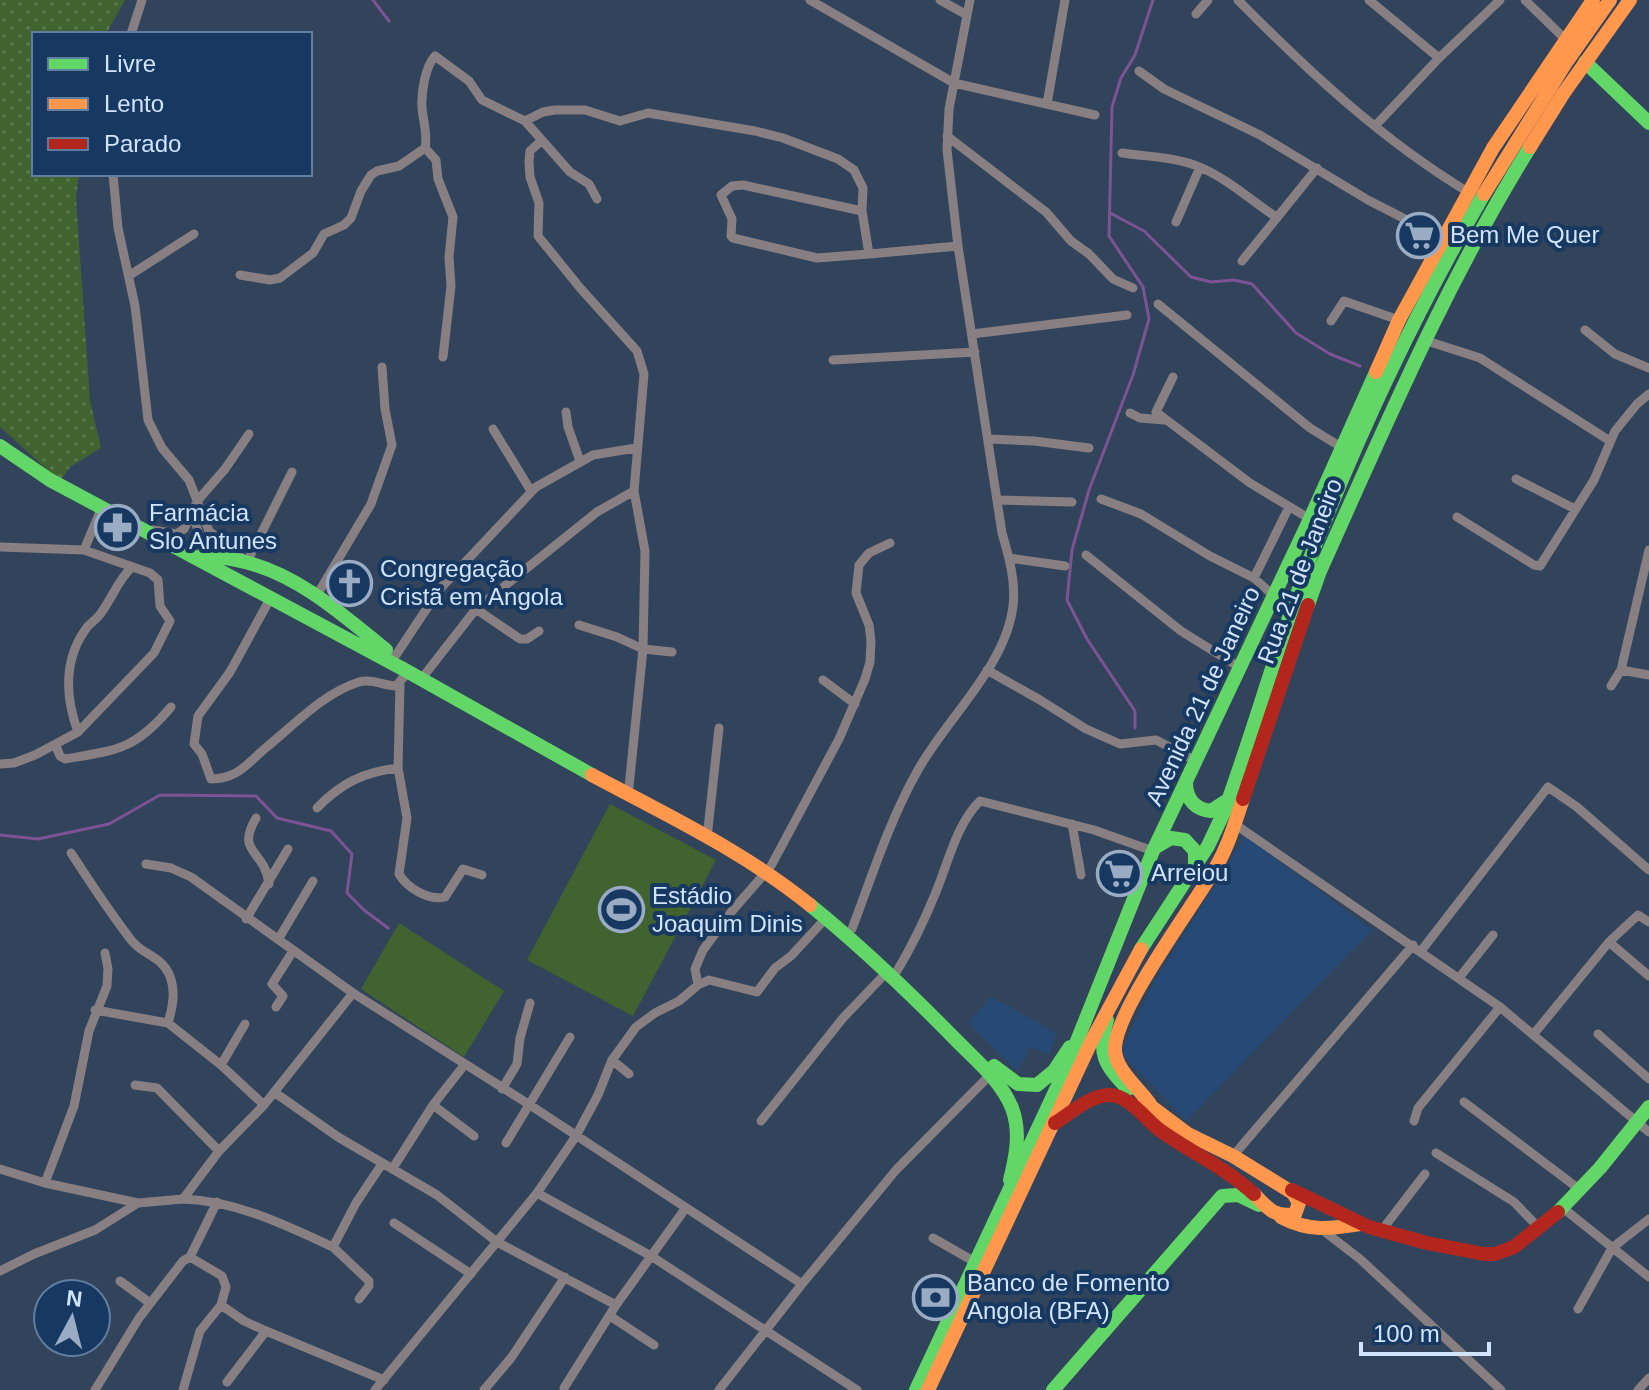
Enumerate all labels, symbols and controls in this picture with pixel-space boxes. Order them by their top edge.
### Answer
legend [32,32,312,176]
text: Livre [104,50,156,77]
text: Lento [104,90,164,117]
text: Parado [104,130,181,157]
supermarket icon: Bem Me Quer [1395,211,1443,259]
place label: Bem Me Quer [1450,221,1599,248]
street label: Rua 21 de Janeiro [1252,474,1347,667]
place label: Farmácia Slo Antunes [149,499,277,554]
pharmacy icon: Farmácia Slo Antunes [94,503,142,551]
place label: Congregação Cristã em Angola [380,555,563,610]
church icon: Congregação Cristã em Angola [325,559,373,607]
street label: Avenida 21 de Janeiro [1140,582,1265,810]
supermarket icon: Arreiou [1096,849,1144,897]
place label: Arreiou [1151,859,1228,886]
place label: Estádio Joaquim Dinis [652,882,803,937]
sports icon: Estádio Joaquim Dinis [597,886,645,934]
place label: Banco de Fomento Angola (BFA) [967,1269,1170,1324]
bank icon: Banco de Fomento Angola (BFA) [912,1273,960,1321]
north arrow [32,1278,112,1358]
text: N [65,1285,84,1312]
scale bar [1361,1306,1489,1356]
text: 100 m [1373,1320,1440,1347]

